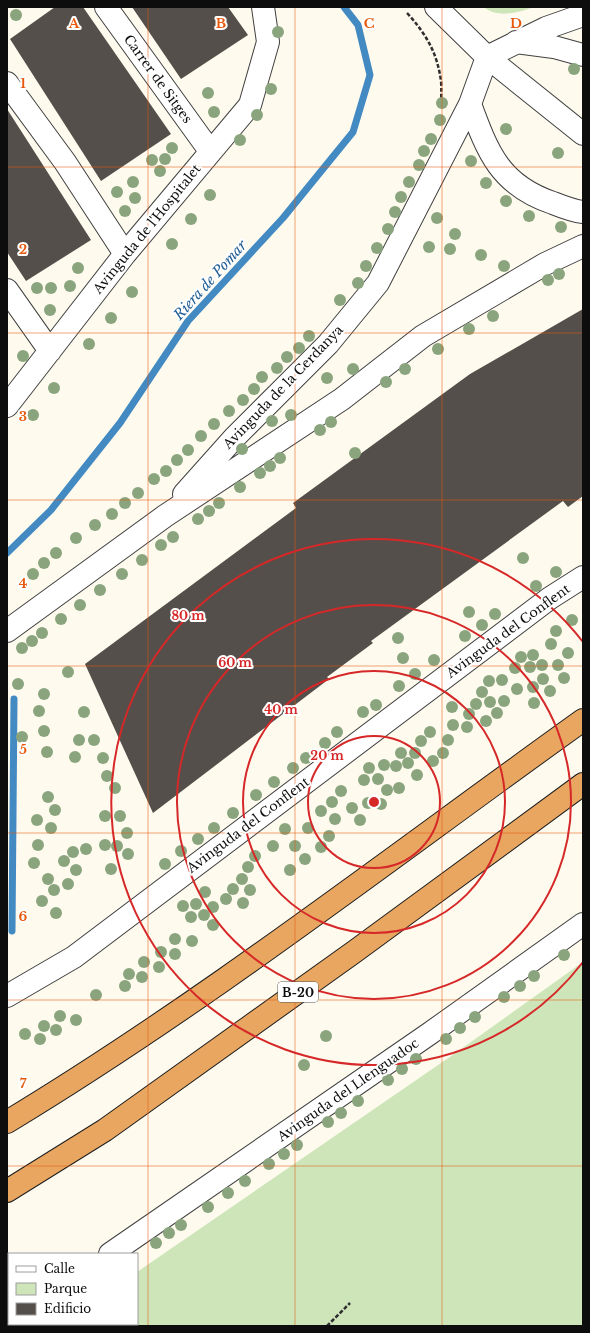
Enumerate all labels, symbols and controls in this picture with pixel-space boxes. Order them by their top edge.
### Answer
text: A [68,15,80,32]
text: B [216,15,226,32]
text: C [364,15,375,32]
text: D [510,15,522,32]
street label: Carrer de Sitges [120,31,196,127]
text: 1 [20,75,26,92]
street label: Avinguda de l'Hospitalet [89,161,205,298]
water label: Riera de Pomar [169,236,251,324]
text: 2 [19,241,27,258]
street label: Avinguda de la Cerdanya [219,321,347,453]
text: 3 [19,408,27,425]
text: 4 [19,575,28,592]
street label: Avinguda del Conflent [442,580,573,682]
text: 80 m [171,608,205,623]
text: 60 m [218,655,253,670]
text: 40 m [264,702,298,717]
text: 5 [19,741,27,758]
text: 20 m [310,748,344,763]
street label: Avinguda del Conflent [183,773,313,877]
centre of rings [367,795,381,809]
text: 6 [19,908,28,925]
road number: B-20 [278,982,318,1002]
street label: Avinguda del Llenguadoc [273,1035,422,1146]
text: 7 [20,1075,27,1092]
legend [8,1253,138,1325]
text: Calle [44,1261,75,1276]
text: Parque [44,1281,87,1296]
text: Edificio [44,1301,91,1316]

